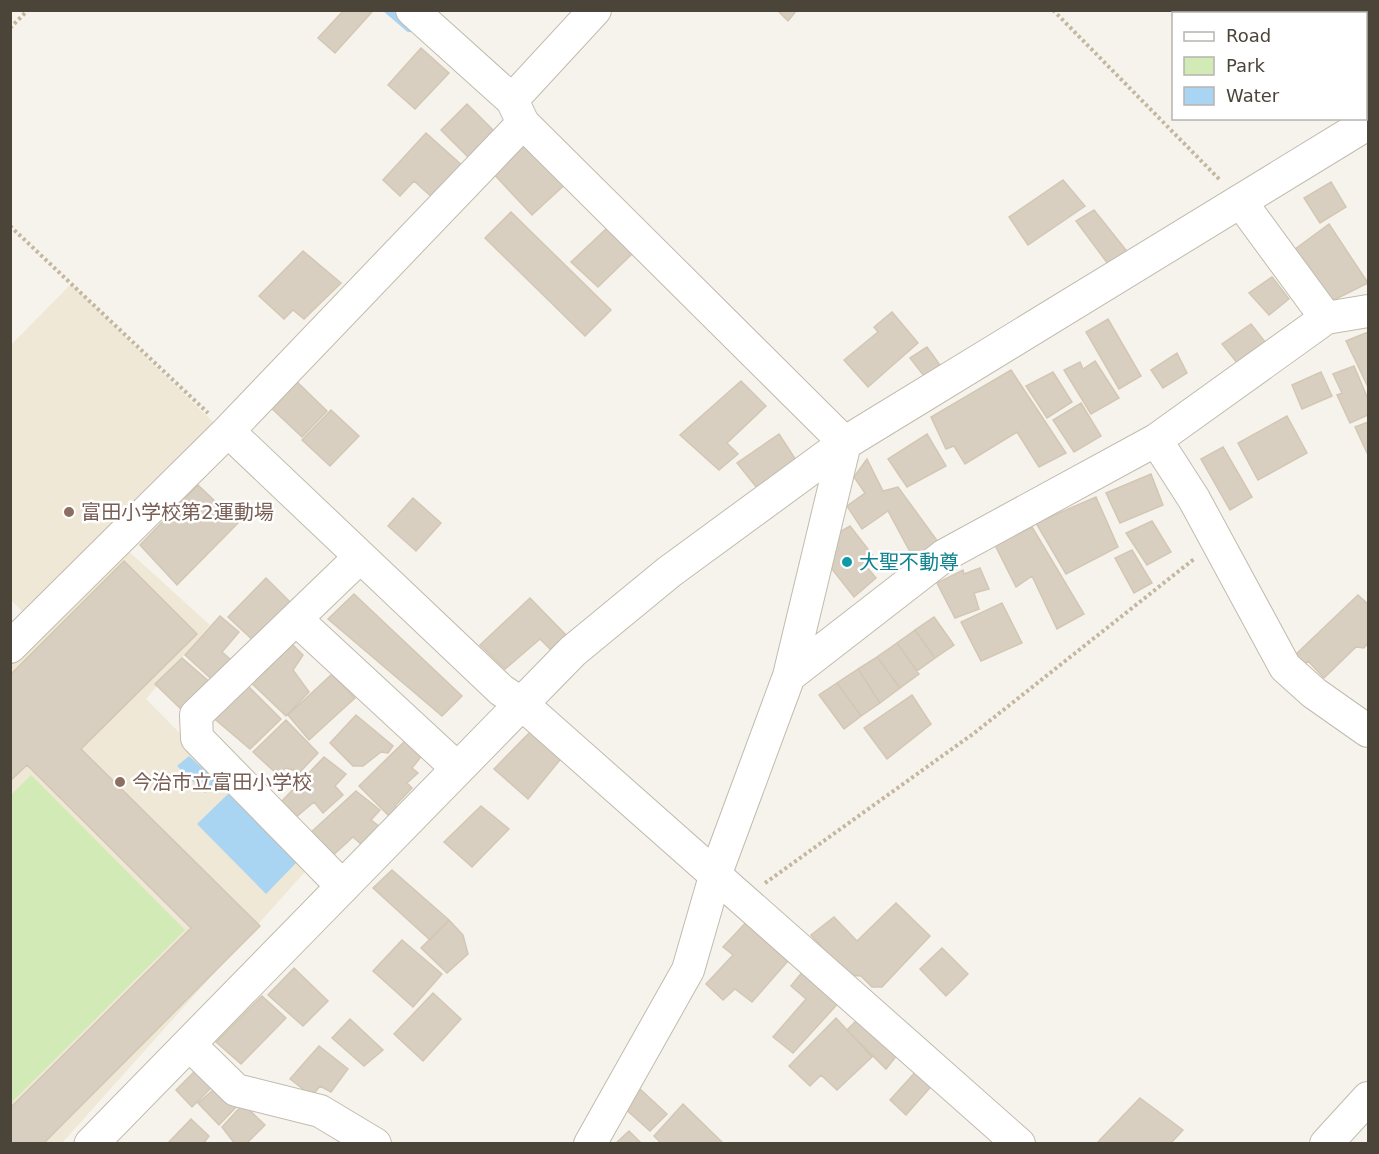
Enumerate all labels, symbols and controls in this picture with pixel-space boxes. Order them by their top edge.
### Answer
legend [1172,12,1367,120]
text: Road [1226,25,1271,46]
text: Park [1226,55,1265,76]
text: Water [1226,85,1280,106]
place label: 富田小学校第2運動場 [81,500,274,524]
marker: 富田小学校第2運動場 [62,505,76,519]
place label: 大聖不動尊 [859,550,959,574]
marker: 大聖不動尊 [840,555,854,569]
place label: 今治市立富田小学校 [132,770,312,794]
marker: 今治市立富田小学校 [113,775,127,789]

